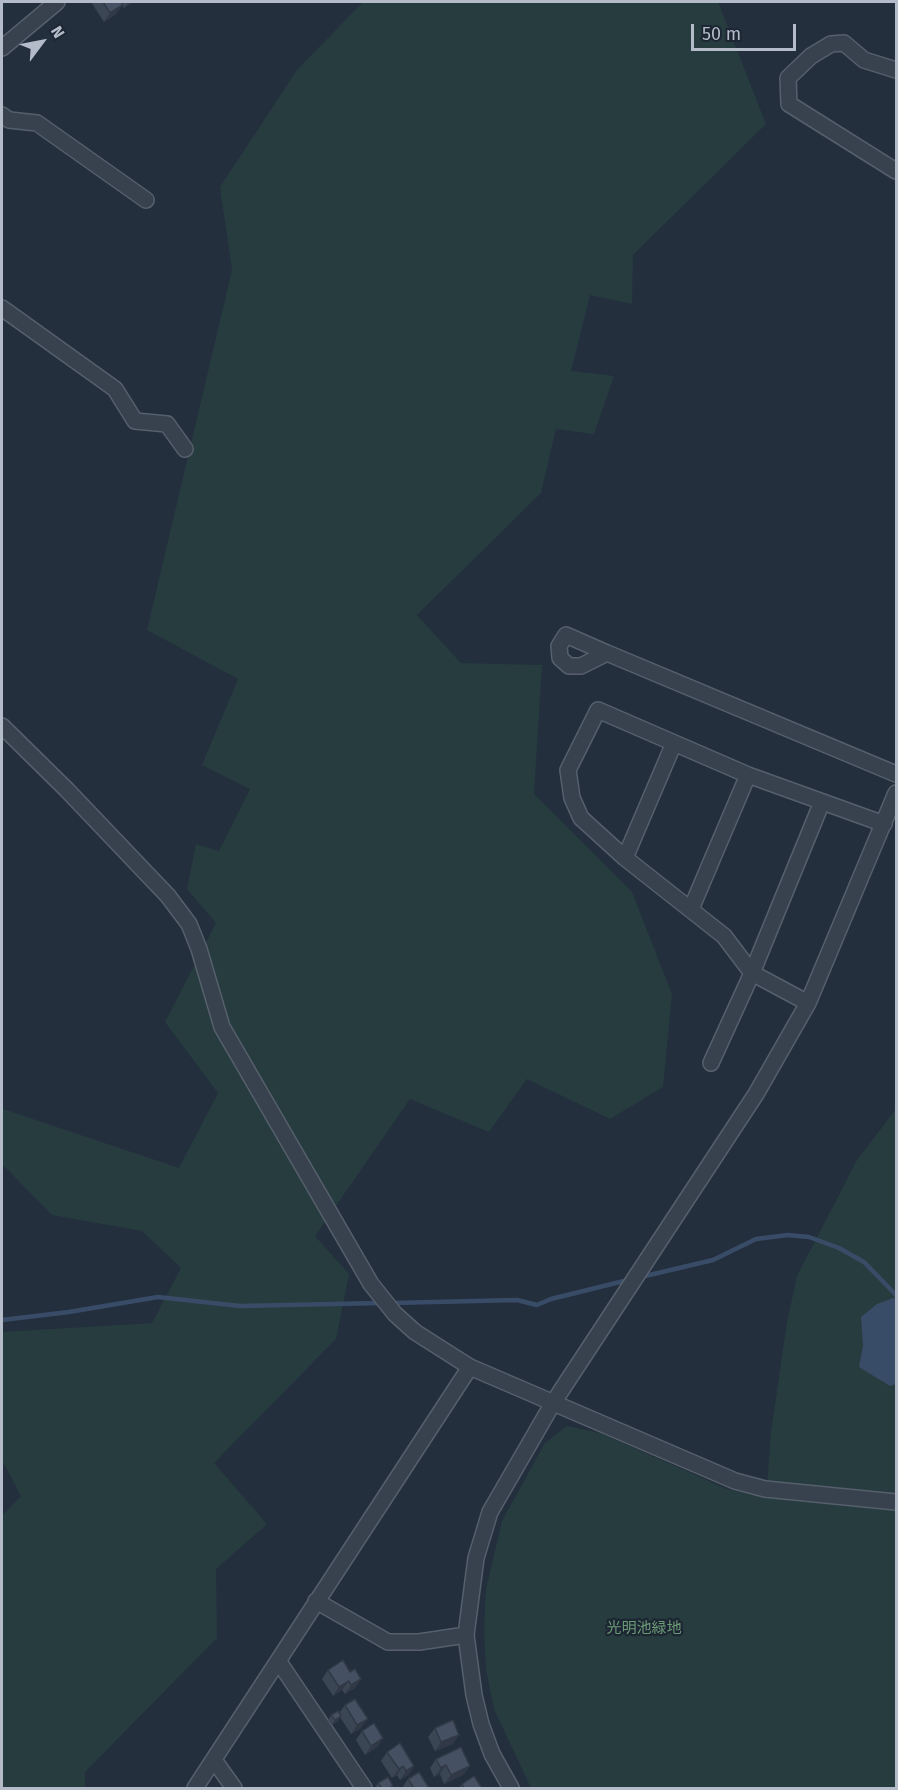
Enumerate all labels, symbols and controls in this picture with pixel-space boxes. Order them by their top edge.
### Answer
north arrow [12,12,72,72]
scale bar [694,12,799,50]
text: N [47,23,69,42]
text: 50 m [702,23,741,45]
park label: 光明池緑地 [607,1620,681,1638]

